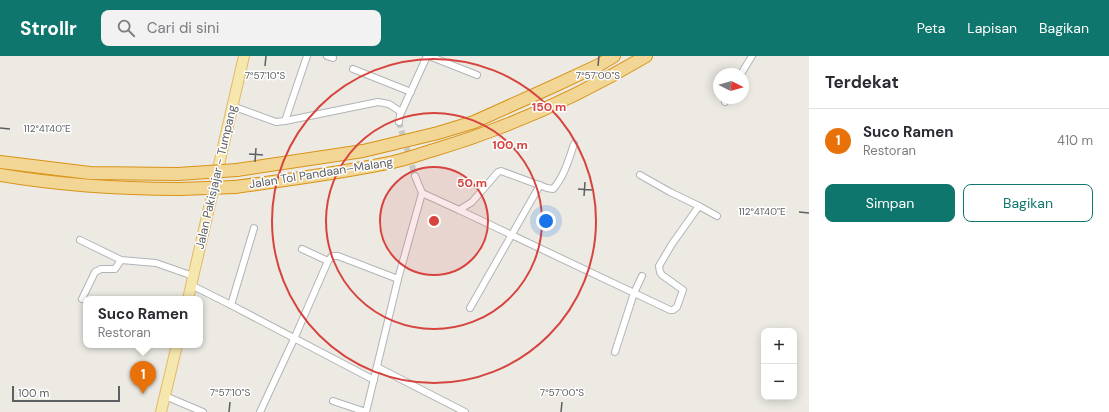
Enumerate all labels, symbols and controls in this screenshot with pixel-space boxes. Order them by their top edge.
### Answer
search box [101,10,381,46]
text: Strollr [20,16,77,41]
icon: search [115,17,137,39]
text: Cari di sini [147,18,219,38]
text: Peta [917,19,945,37]
text: Lapisan [967,19,1017,37]
text: Bagikan [1039,19,1089,37]
north arrow [713,68,749,104]
text: 7°57'10"S [245,69,285,82]
text: 7°57'00"S [576,69,620,82]
text: Terdekat [825,71,899,93]
text: 150 m [532,99,566,115]
street label: Jalan Pakisjajar - Tumpang [192,103,240,251]
text: 112°41'40"E [23,122,71,135]
text: Suco Ramen [863,122,953,142]
text: 1 [836,132,840,149]
text: 410 m [1057,132,1093,149]
text: 100 m [492,137,528,153]
text: Restoran [863,142,916,159]
street label: Jalan Tol Pandaan–Malang [248,154,394,192]
text: 50 m [457,175,487,191]
button: Simpan [825,184,955,222]
button: Bagikan [963,184,1093,222]
text: 112°41'40"E [738,205,786,218]
your location [536,211,556,231]
centre of rings [427,214,441,228]
popup [83,296,203,348]
text: Suco Ramen [98,304,188,324]
text: Restoran [98,324,151,341]
map controls [761,328,797,400]
button: + [761,328,797,364]
pin: 1 [130,361,156,394]
button: − [761,364,797,400]
scale bar [12,384,120,403]
text: 100 m [18,386,49,400]
text: 7°57'10"S [210,386,250,399]
text: 7°57'00"S [540,386,584,399]

